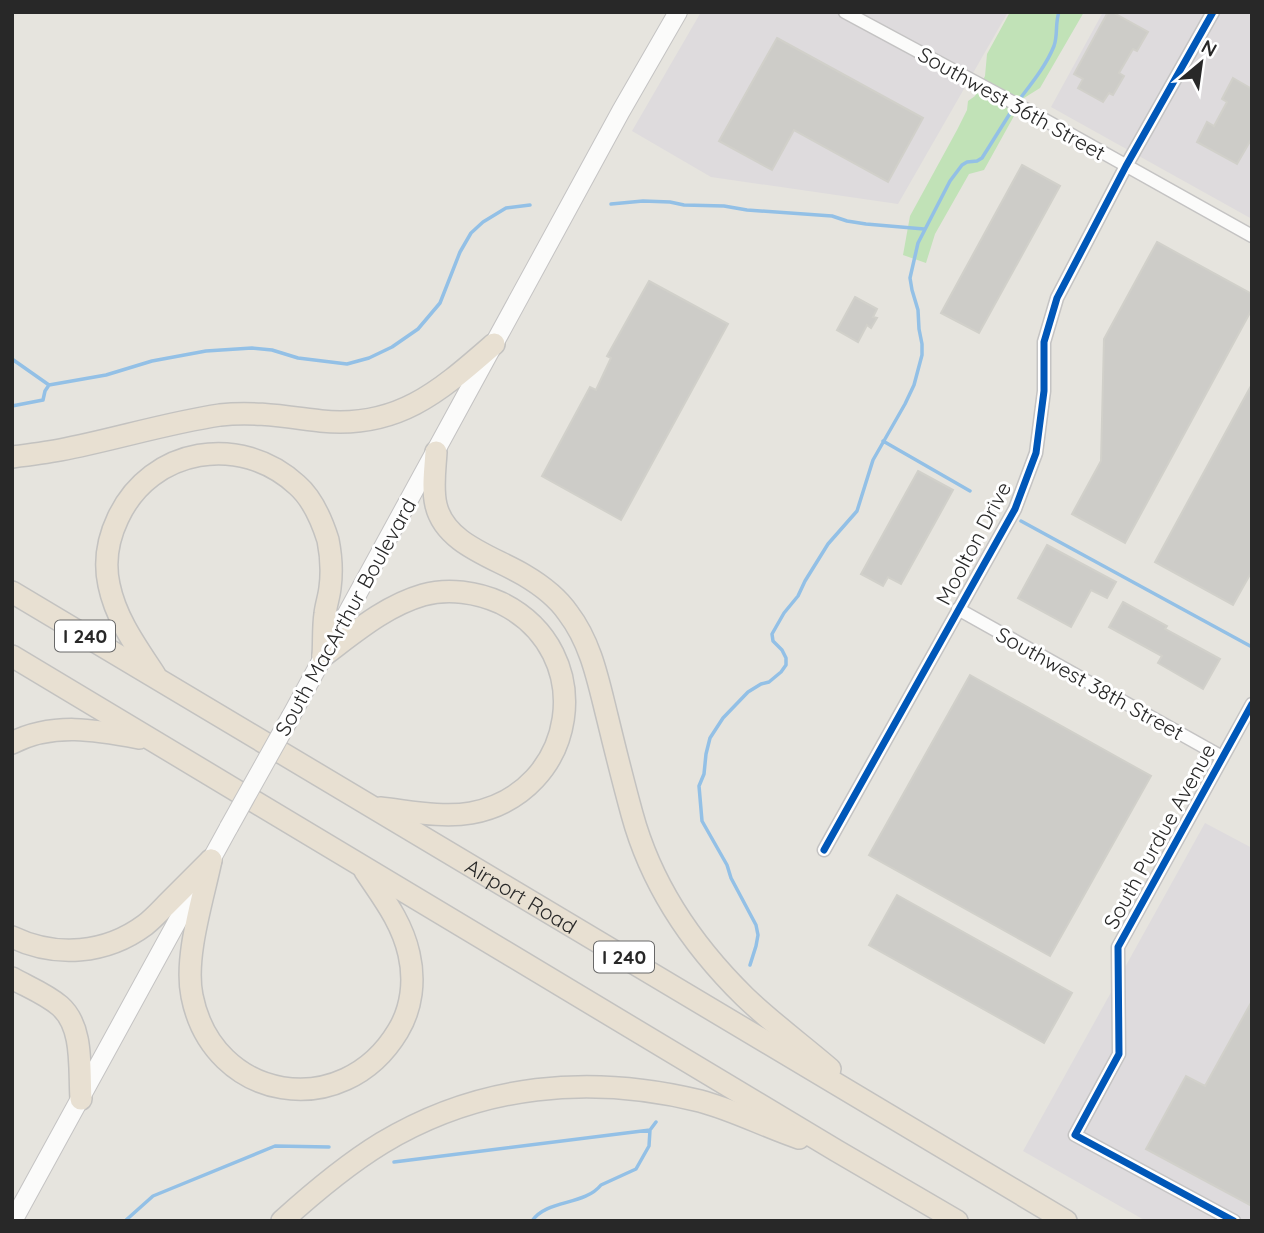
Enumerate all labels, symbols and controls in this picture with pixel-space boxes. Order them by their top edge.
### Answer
north arrow [1166,28,1236,98]
text: N [1197,34,1221,62]
street label: Southwest 36th Street [914,41,1110,165]
street label: Moolton Drive [930,477,1016,609]
street label: South MacArthur Boulevard [269,494,421,740]
road number: I 240 [55,621,115,652]
street label: Southwest 38th Street [992,621,1188,745]
street label: South Purdue Avenue [1097,739,1221,933]
street label: Airport Road [461,853,581,939]
road number: I 240 [594,942,654,973]

